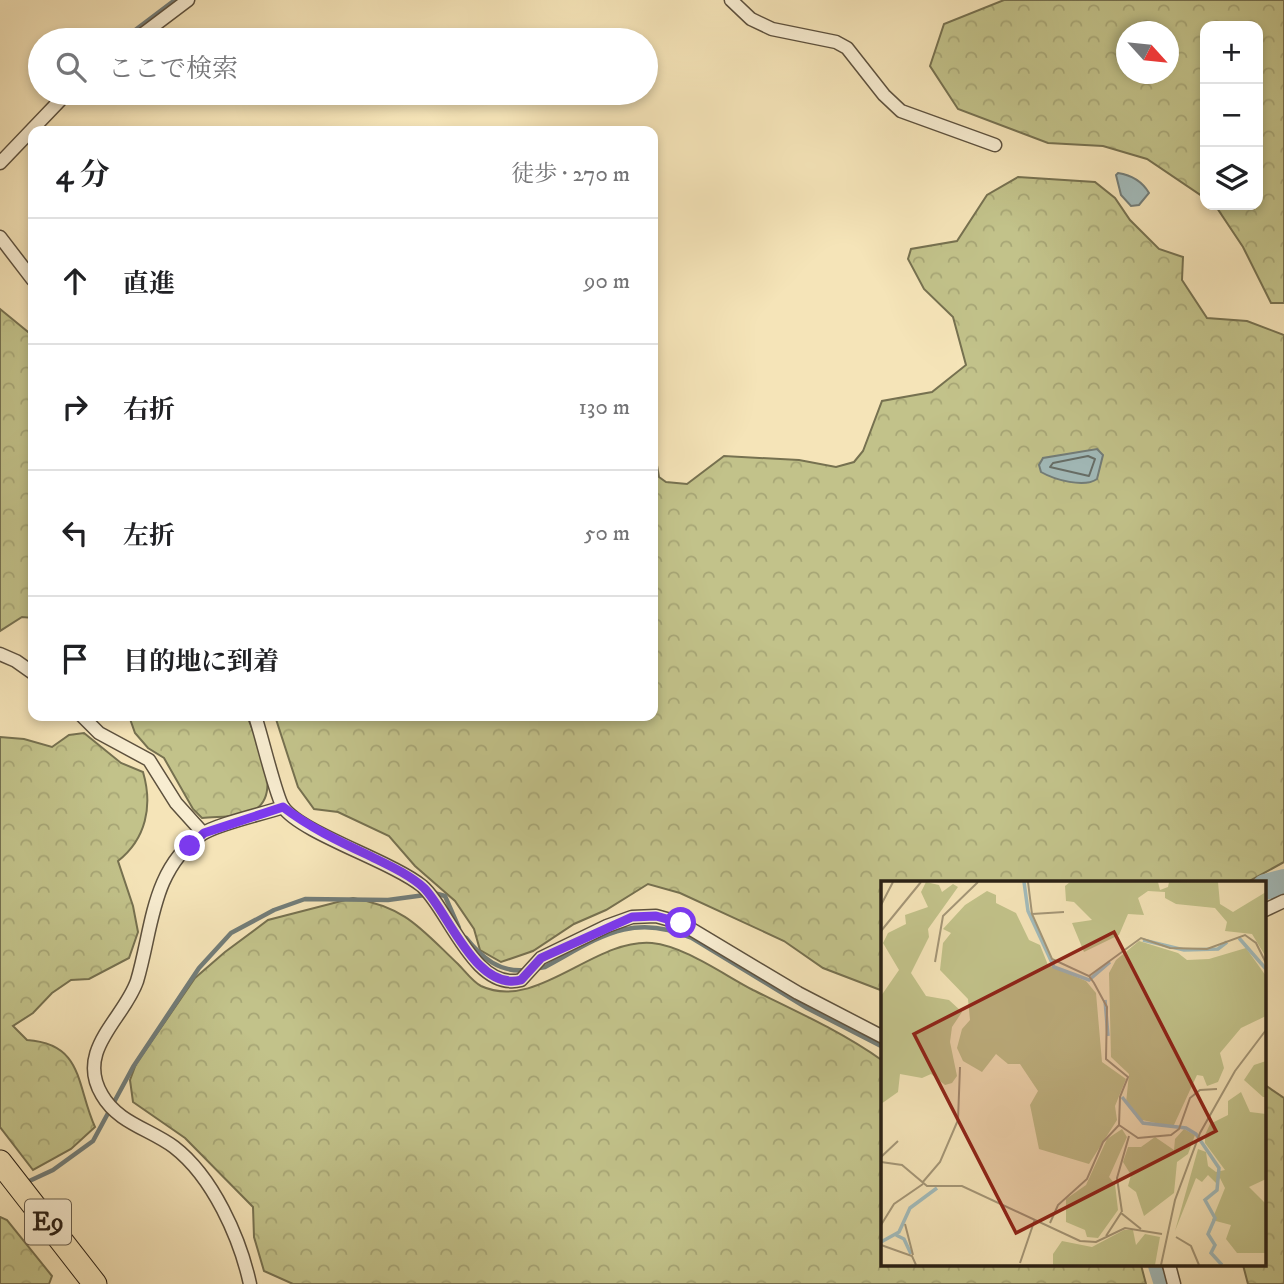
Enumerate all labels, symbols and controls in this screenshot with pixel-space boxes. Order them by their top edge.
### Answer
north arrow [1116,21,1179,84]
map controls [1200,21,1263,210]
button: + [1200,21,1263,84]
search box [28,28,658,105]
icon: search [52,48,90,86]
text: ここで検索 [108,53,238,86]
button: − [1200,84,1263,147]
button: layers [1200,147,1263,210]
text: 4 分 [56,157,110,194]
text: 徒歩 · 270 m [511,160,630,189]
icon: ahead [56,262,94,300]
text: 90 m [584,267,630,296]
text: 直進 [123,268,175,301]
icon: right [56,388,94,426]
text: 130 m [578,393,630,422]
text: 右折 [123,394,175,427]
icon: left [56,514,94,552]
text: 50 m [584,519,630,548]
text: 左折 [123,520,175,553]
icon: arrive [56,640,94,678]
text: 目的地に到着 [123,646,279,679]
route end [174,830,205,861]
inset map [881,881,1266,1266]
route start [665,907,696,938]
road number: E9 [25,1200,71,1245]

